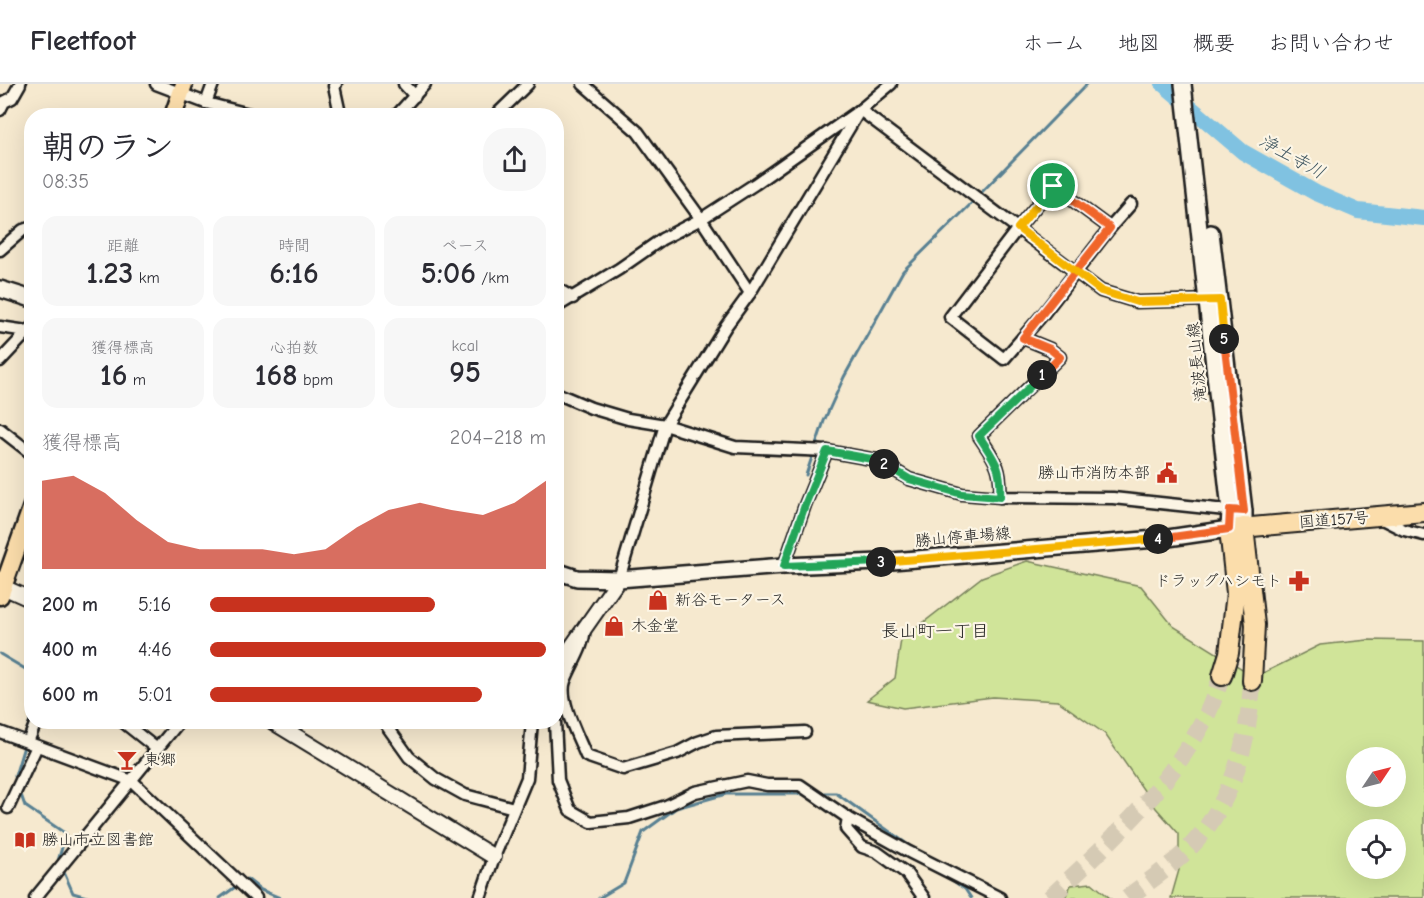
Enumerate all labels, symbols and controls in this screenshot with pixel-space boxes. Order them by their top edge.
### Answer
text: Fleetfoot [30,25,136,57]
text: ホーム [1023,31,1085,55]
text: 地図 [1118,31,1160,55]
text: 概要 [1193,31,1235,55]
text: お問い合わせ [1268,31,1394,55]
text: 朝のラン [42,128,174,166]
button: share [483,128,546,191]
water label: 浄土寺川 [1255,130,1329,184]
pin [1027,160,1078,211]
icon: arrive [1036,169,1069,202]
text: 08:35 [42,170,89,193]
text: 距離 [107,237,139,255]
text: 時間 [278,237,310,255]
text: ペース [441,237,489,255]
text: 1.23 [86,256,133,291]
text: 6:16 [269,256,319,291]
text: 5:06 [421,256,476,291]
text: km [133,269,160,287]
text: /km [476,269,509,287]
street label: 滝波長山線 [1184,321,1210,403]
pin: 5 [1209,324,1239,354]
text: 5 [1220,330,1228,348]
text: kcal [452,337,478,355]
text: 獲得標高 [91,339,155,357]
text: 心拍数 [270,339,318,357]
text: 95 [449,355,481,390]
text: 16 [100,358,127,393]
text: 168 [255,358,298,393]
pin: 1 [1027,360,1057,390]
text: 1 [1039,366,1045,384]
text: m [127,371,146,389]
text: bpm [298,371,333,389]
text: 204–218 m [450,426,546,449]
text: 獲得標高 [42,431,122,454]
pin: 2 [869,449,899,479]
text: 2 [880,455,888,473]
public building icon: 勝山市消防本部 [1155,461,1179,485]
place label: 勝山市消防本部 [1038,464,1150,482]
street label: 国道157号 [1298,509,1370,531]
street label: 勝山停車場線 [914,524,1012,550]
pin: 4 [1143,524,1173,554]
text: 4 [1154,530,1162,548]
pin: 3 [866,547,896,577]
text: 3 [877,553,885,571]
pharmacy icon: ドラッグハシモト [1287,569,1311,593]
place label: ドラッグハシモト [1155,572,1282,590]
shop icon: 新谷モータース [646,588,670,612]
place label: 新谷モータース [675,591,786,609]
text: 200 m [42,593,98,616]
text: 5:16 [138,593,171,616]
shop icon: 木金堂 [602,614,626,638]
place label: 木金堂 [631,617,679,635]
district label: 長山町一丁目 [881,621,989,642]
text: 400 m [42,638,97,661]
text: 4:46 [138,638,172,661]
text: 600 m [42,683,98,706]
text: 5:01 [138,683,173,706]
north arrow [1346,747,1406,807]
map controls [1346,747,1406,879]
bar icon: 東郷 [115,748,139,772]
place label: 東郷 [144,751,176,769]
button: locate [1346,819,1406,879]
library icon: 勝山市立図書館 [13,828,37,852]
place label: 勝山市立図書館 [42,831,154,849]

